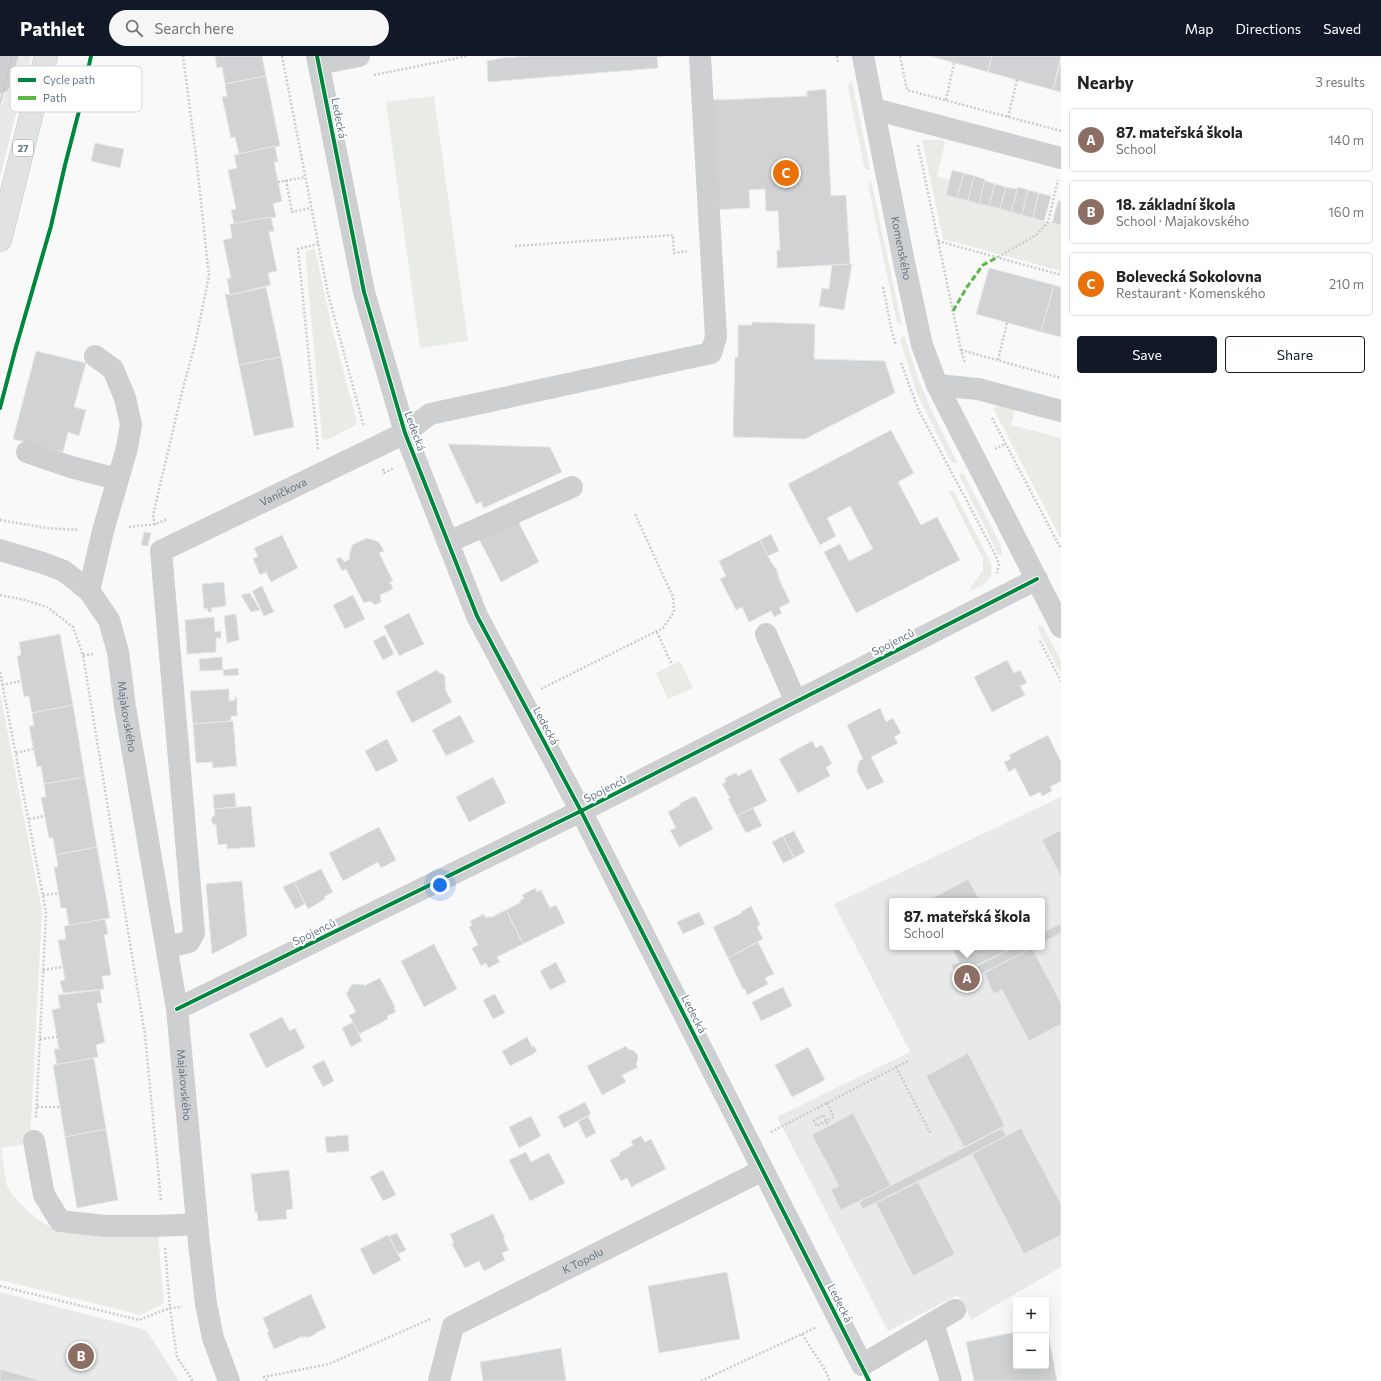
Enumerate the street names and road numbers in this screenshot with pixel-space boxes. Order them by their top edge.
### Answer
street label: Ledecká [329,96,350,139]
road number: 27 [13,140,33,156]
street label: Komenského [889,215,915,282]
street label: Ledecká [402,409,429,452]
street label: Vaníčkova [257,475,309,508]
street label: Spojenců [869,625,916,658]
street label: Majakovského [116,680,140,753]
street label: Ledecká [531,704,562,747]
street label: Spojenců [581,772,628,805]
street label: Spojenců [290,916,337,947]
street label: Ledecká [679,992,710,1035]
street label: Majakovského [175,1048,195,1122]
street label: K Topolu [560,1244,605,1276]
street label: Ledecká [825,1281,856,1324]

